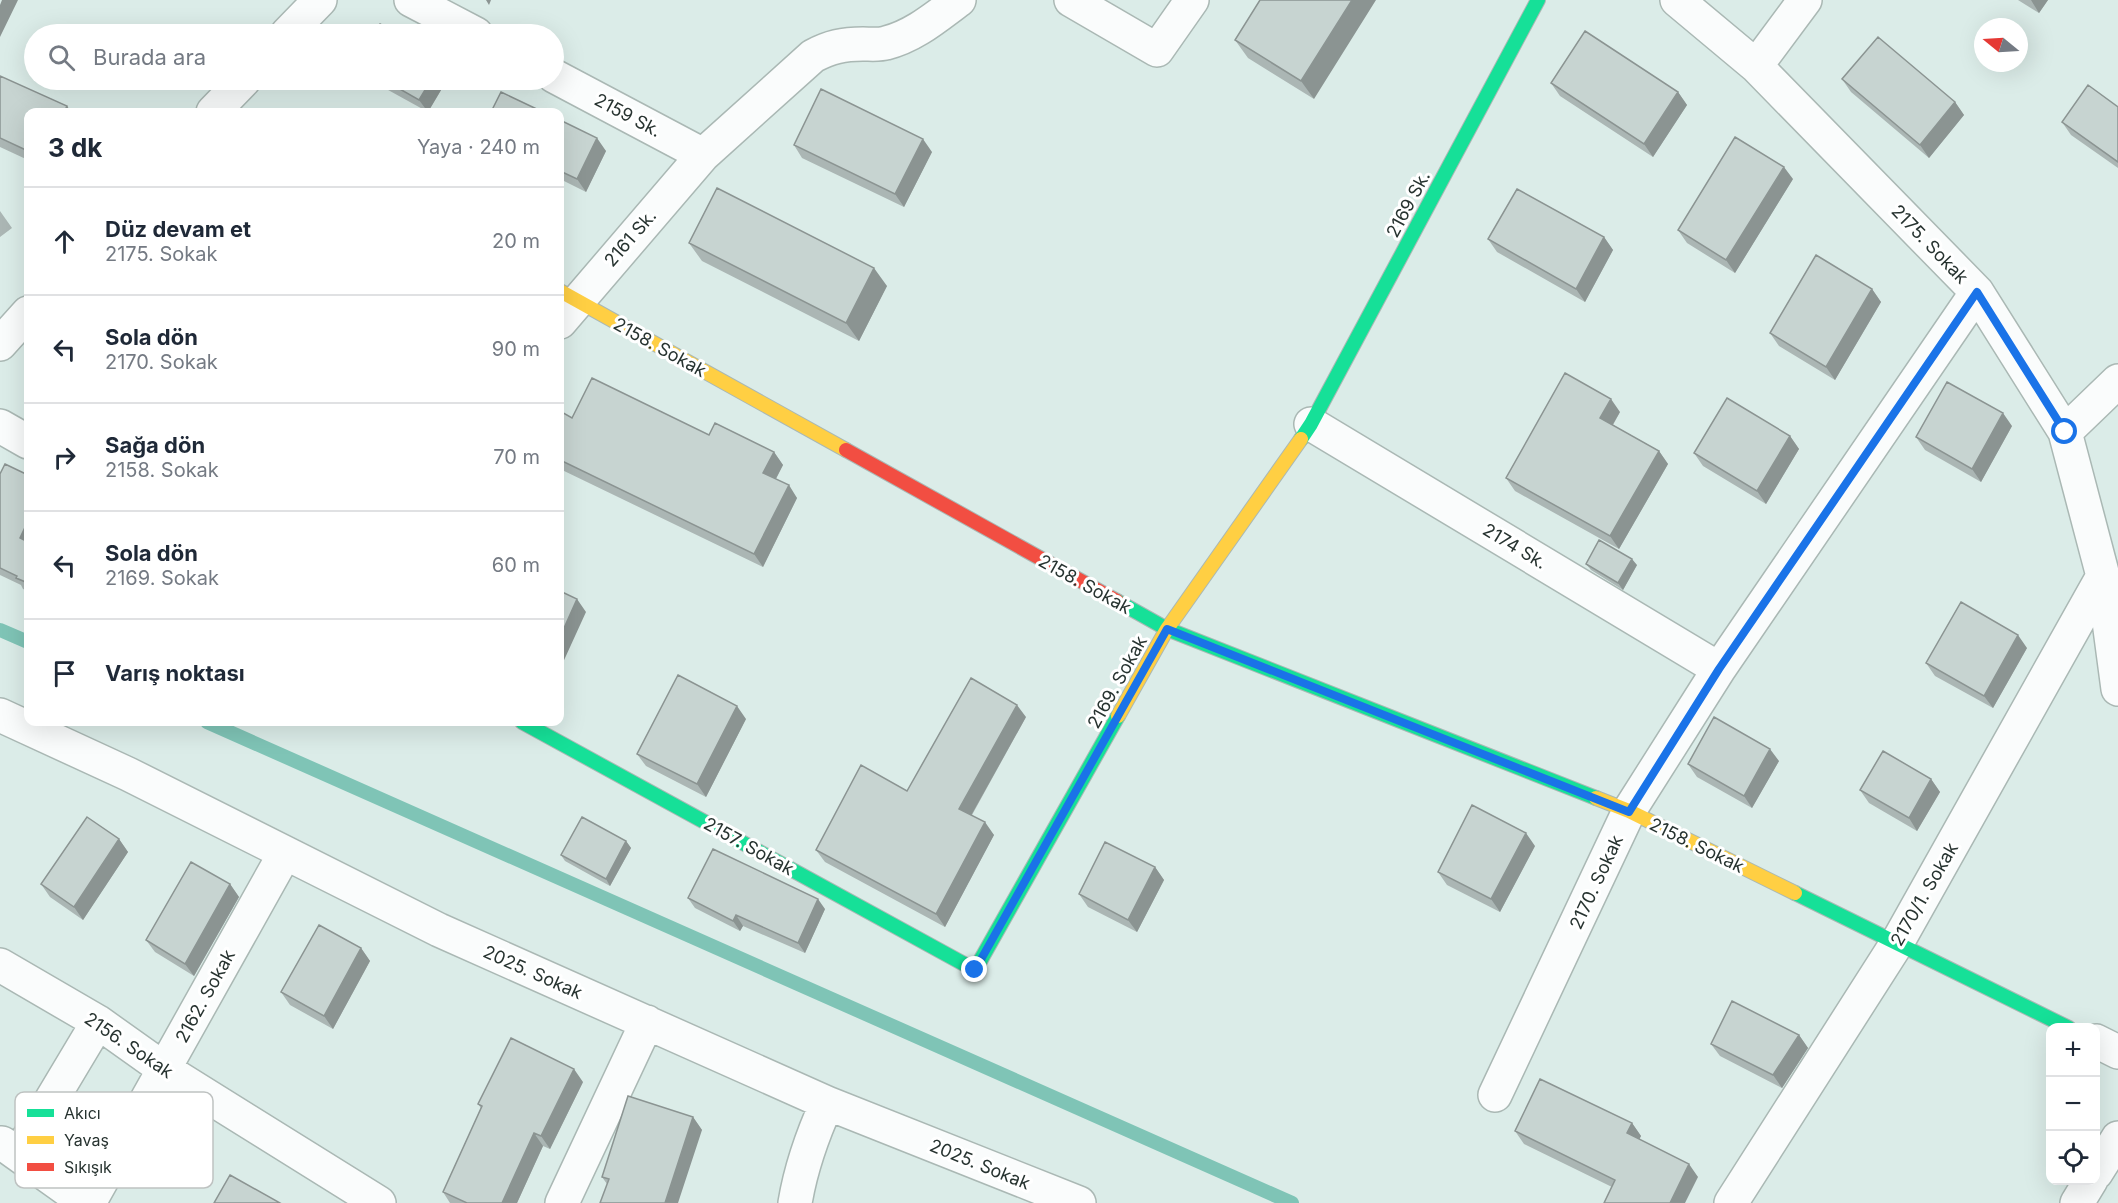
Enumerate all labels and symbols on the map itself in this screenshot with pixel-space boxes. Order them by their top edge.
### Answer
north arrow [1974,18,2028,72]
street label: 2159 Sk. [591,89,665,141]
street label: 2169 Sk. [1382,167,1434,241]
street label: 2175. Sokak [1887,200,1973,288]
street label: 2161 Sk. [600,205,660,271]
street label: 2158. Sokak [610,313,710,381]
route start [2051,418,2077,444]
street label: 2174 Sk. [1479,519,1551,573]
street label: 2158. Sokak [1035,550,1135,618]
street label: 2169. Sokak [1083,632,1151,732]
street label: 2157. Sokak [700,813,798,879]
street label: 2158. Sokak [1646,813,1748,877]
street label: 2170. Sokak [1565,831,1627,932]
street label: 2170/1. Sokak [1886,838,1962,949]
street label: 2025. Sokak [480,941,586,1003]
street label: 2162. Sokak [171,946,239,1046]
route end [961,956,987,982]
street label: 2156. Sokak [81,1008,177,1082]
legend [15,1092,213,1188]
text: Akıcı [64,1103,101,1123]
text: Yavaş [64,1130,109,1150]
street label: 2025. Sokak [927,1134,1033,1194]
text: Sıkışık [64,1157,112,1177]

